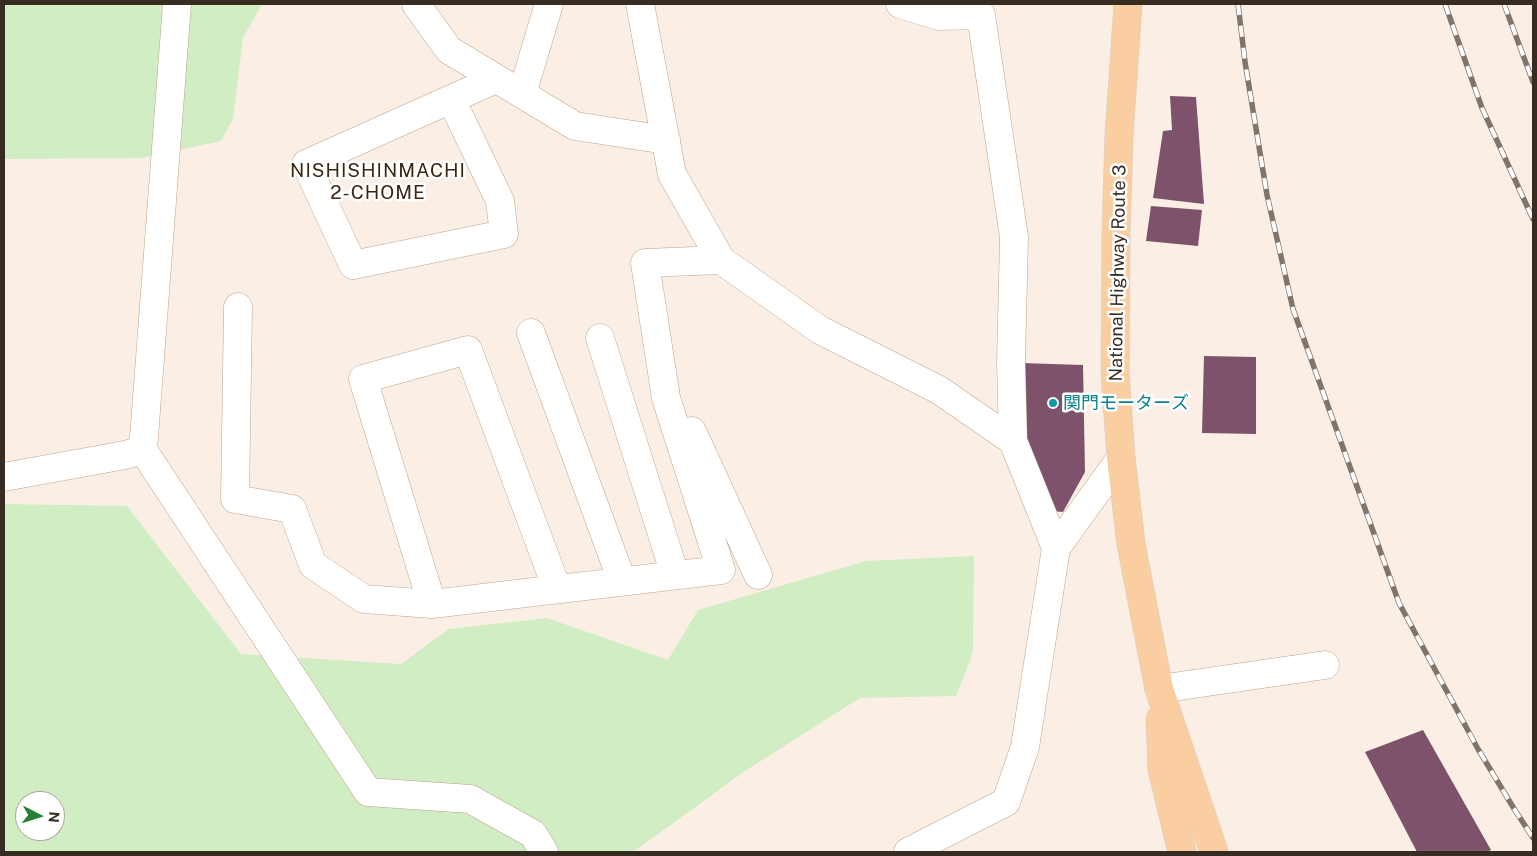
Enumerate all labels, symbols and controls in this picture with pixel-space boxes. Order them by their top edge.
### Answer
district label: NISHISHINMACHI 2-CHOME [288,160,468,204]
street label: National Highway Route 3 [1105,164,1131,382]
place label: 関門モーターズ [1063,392,1189,414]
marker: 関門モーターズ [1047,397,1059,409]
north arrow [15,791,65,841]
text: N [46,811,62,823]

